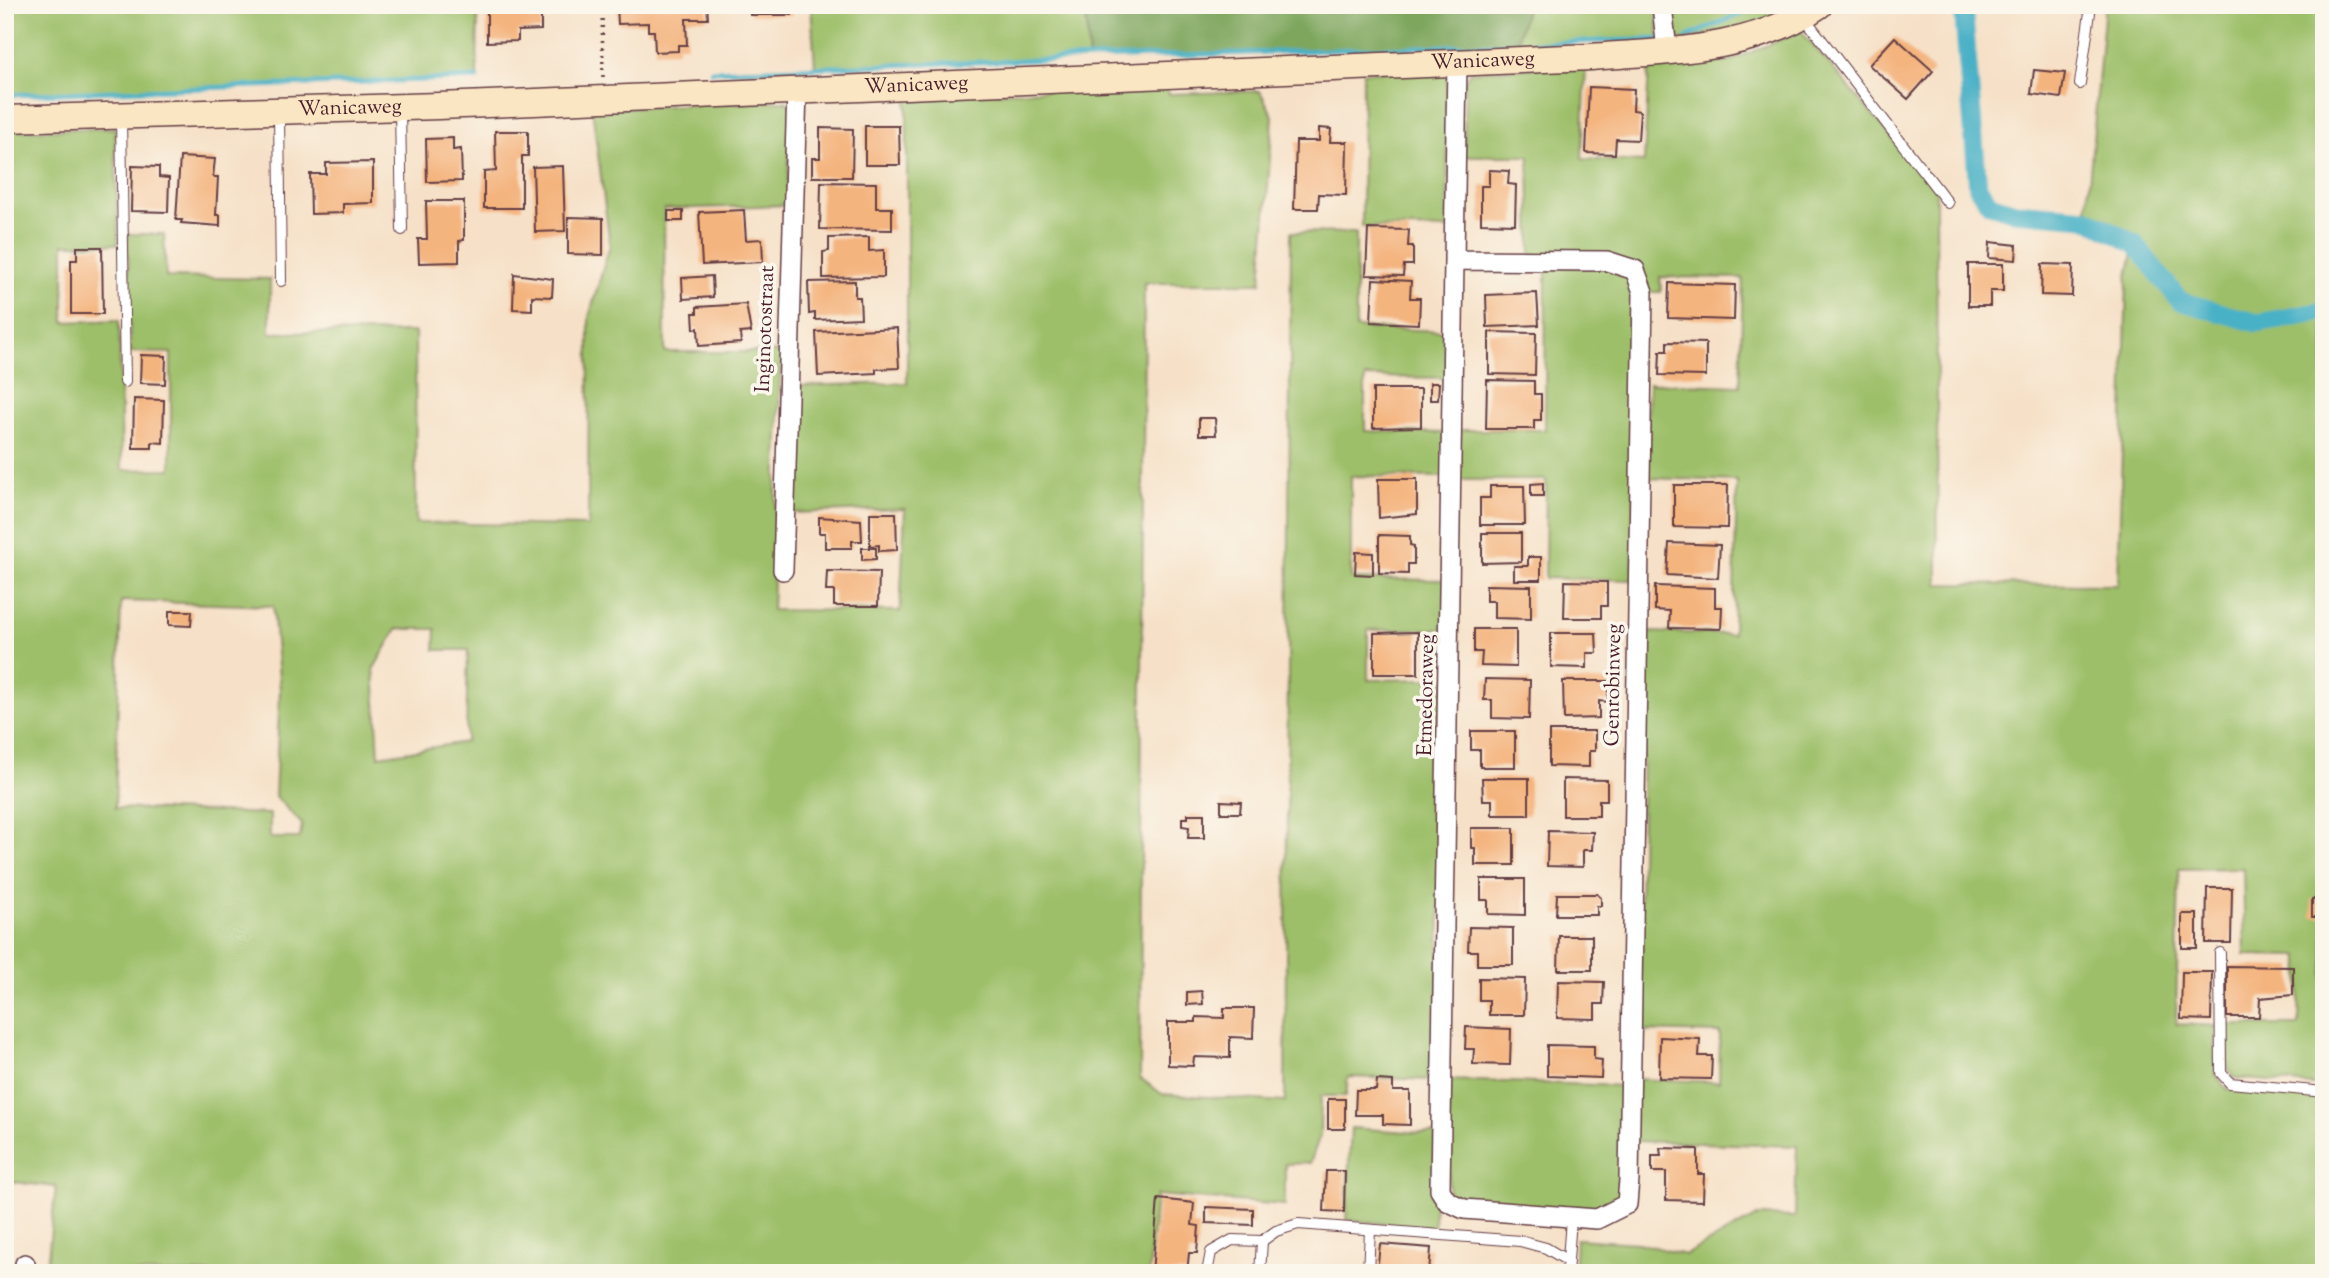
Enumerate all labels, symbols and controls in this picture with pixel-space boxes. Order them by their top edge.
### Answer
street label: Wanicaweg [1430,44,1536,79]
street label: Wanicaweg [864,68,969,103]
street label: Wanicaweg [297,92,402,125]
street label: Inginotostraat [749,265,783,393]
street label: Genrobinweg [1598,623,1630,747]
street label: Etmedoraweg [1411,634,1443,756]

